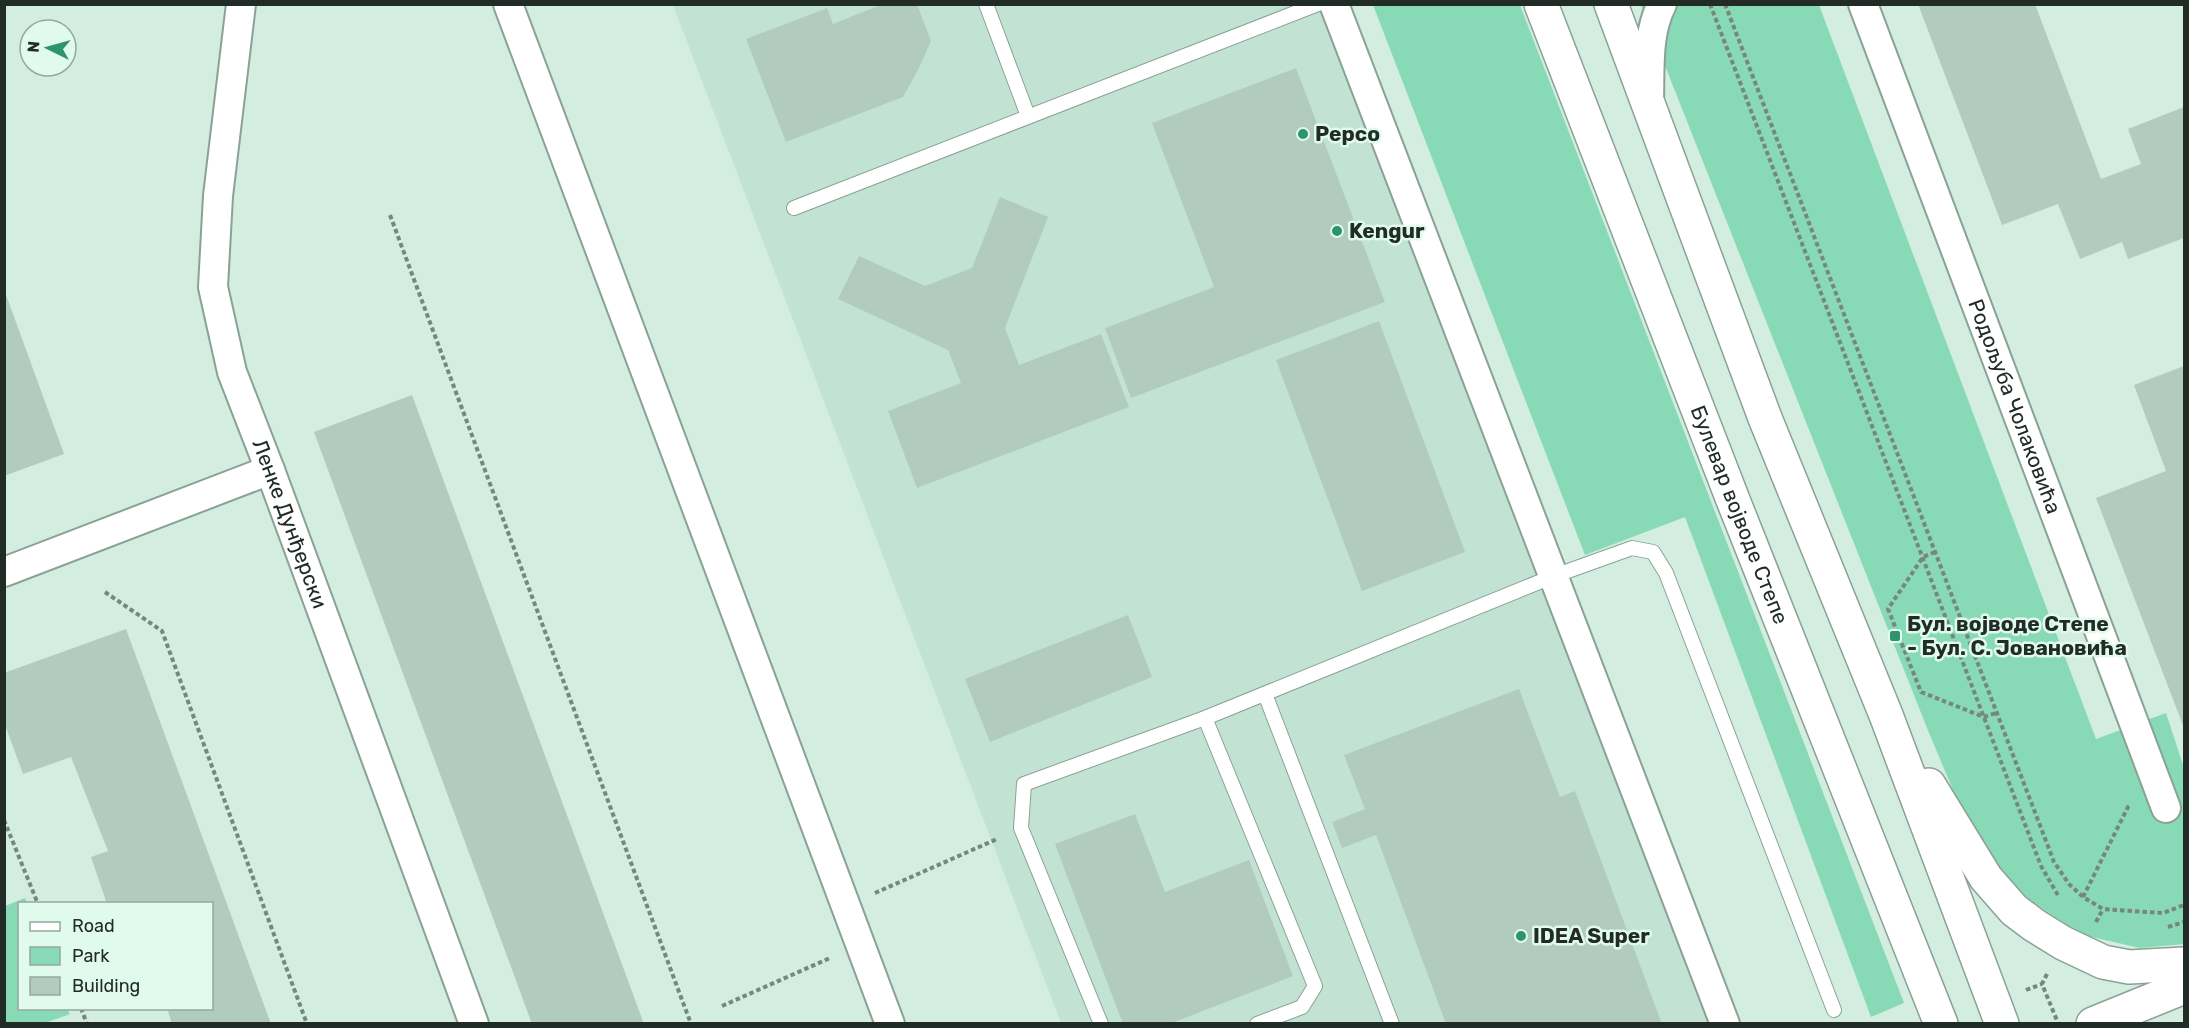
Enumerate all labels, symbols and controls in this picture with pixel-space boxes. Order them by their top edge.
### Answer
north arrow [18,18,78,78]
text: N [24,40,44,53]
place label: Pepco [1315,121,1380,146]
marker: Pepco [1296,127,1310,141]
place label: Kengur [1349,218,1425,243]
marker: Kengur [1330,224,1344,238]
street label: Родољуба Чолаковића [1963,295,2067,517]
street label: Булевар војводе Степе [1686,402,1794,628]
street label: Ленке Дунђерски [247,435,333,612]
place label: Бул. војводе Степе - Бул. С. Јовановића [1907,611,2127,660]
marker: Бул. војводе Степе - Бул. С. Јовановића [1888,629,1902,643]
legend [18,902,213,1010]
text: Road [72,915,115,937]
place label: IDEA Super [1533,923,1650,948]
marker: IDEA Super [1514,929,1528,943]
text: Park [72,945,110,967]
text: Building [72,975,140,997]

